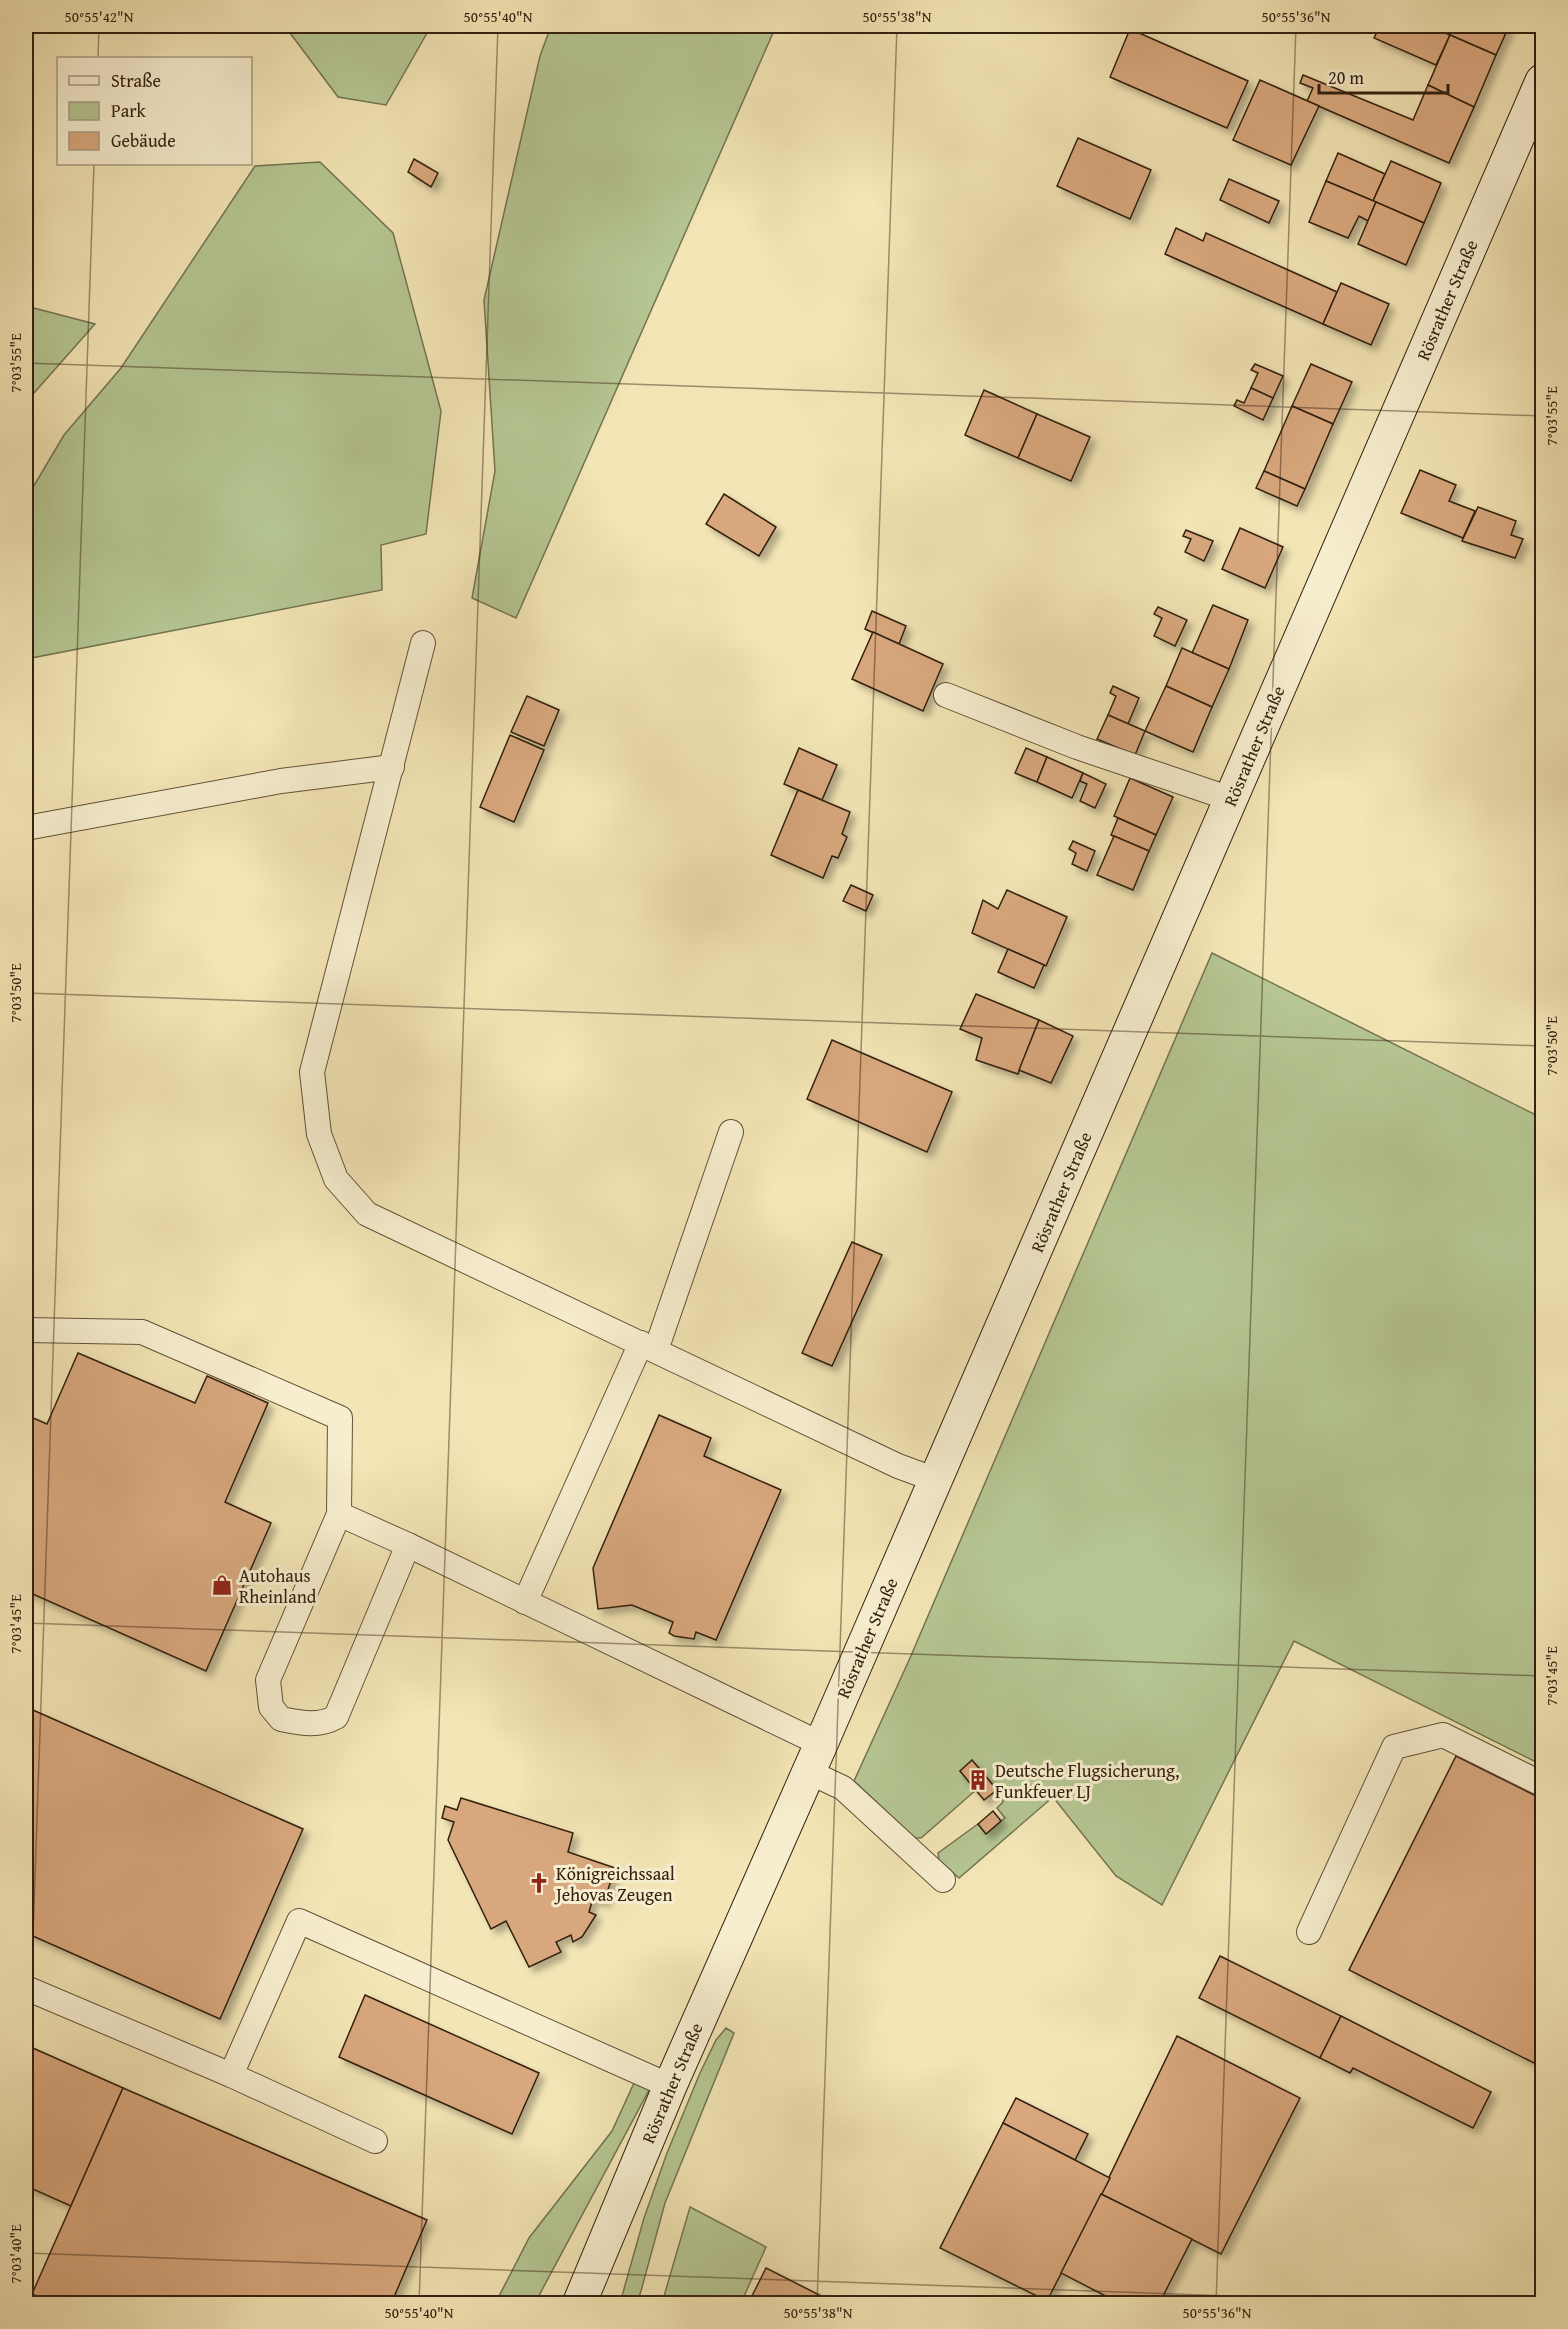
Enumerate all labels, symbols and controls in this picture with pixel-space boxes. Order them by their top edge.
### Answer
text: 50°55'42"N [65,6,134,27]
text: 50°55'40"N [464,6,533,27]
text: 50°55'38"N [863,6,932,27]
text: 50°55'36"N [1262,6,1331,27]
legend [57,57,252,165]
scale bar [1319,57,1448,95]
text: 20 m [1328,64,1364,91]
text: Straße [111,67,161,94]
text: Park [111,97,147,124]
text: Gebäude [111,127,176,154]
street label: Rösrather Straße [1409,236,1485,364]
text: 7°03'55"E [5,333,26,393]
text: 7°03'55"E [1541,386,1562,446]
street label: Rösrather Straße [1216,682,1292,810]
text: 7°03'50"E [5,963,26,1023]
text: 7°03'50"E [1541,1016,1562,1076]
street label: Rösrather Straße [1023,1128,1099,1256]
place label: Autohaus Rheinland [239,1562,317,1610]
shop icon: Autohaus Rheinland [210,1573,234,1597]
street label: Rösrather Straße [829,1574,905,1702]
text: 7°03'45"E [5,1594,26,1654]
text: 7°03'45"E [1541,1646,1562,1706]
place label: Deutsche Flugsicherung, Funkfeuer LJ [995,1757,1179,1805]
building icon: Deutsche Flugsicherung, Funkfeuer LJ [966,1768,990,1792]
place label: Königreichssaal Jehovas Zeugen [554,1860,675,1908]
church icon: Königreichssaal Jehovas Zeugen [527,1871,551,1895]
street label: Rösrather Straße [634,2019,710,2147]
text: 7°03'40"E [5,2224,26,2284]
text: 50°55'40"N [385,2302,454,2323]
text: 50°55'38"N [784,2302,853,2323]
text: 50°55'36"N [1183,2302,1252,2323]

